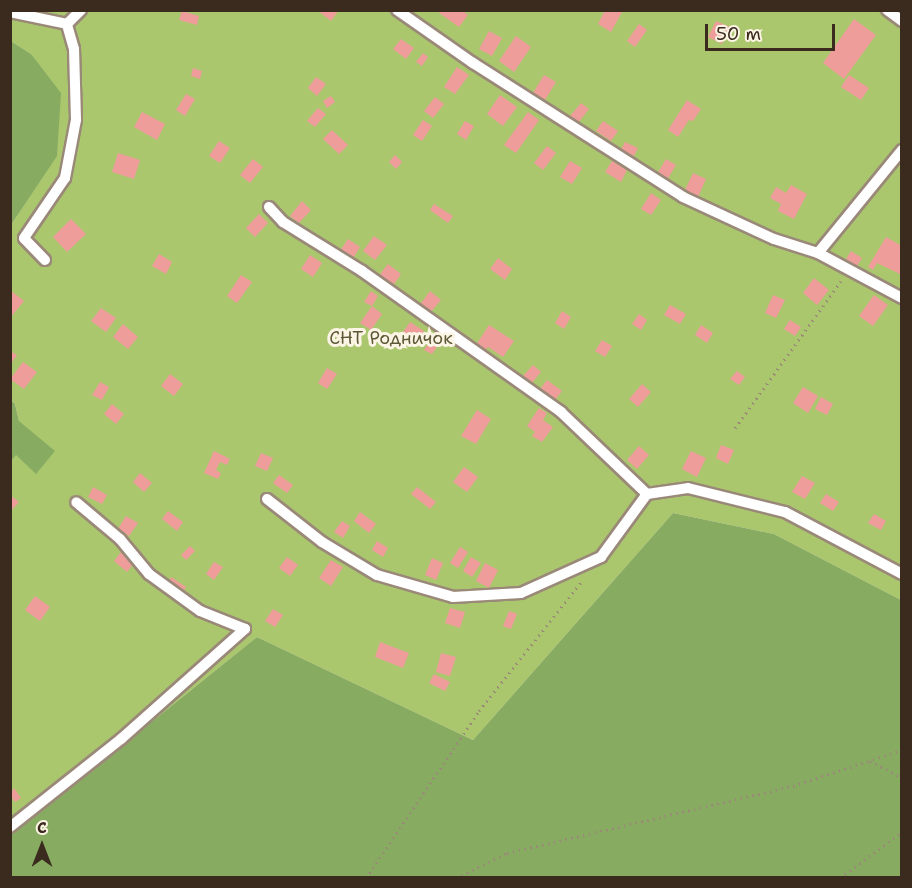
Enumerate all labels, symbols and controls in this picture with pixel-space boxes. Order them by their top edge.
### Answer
scale bar [708,12,838,50]
text: 50 m [716,22,761,46]
park label: СНТ Родничок [329,327,453,349]
north arrow [12,816,72,876]
text: С [37,817,47,838]

